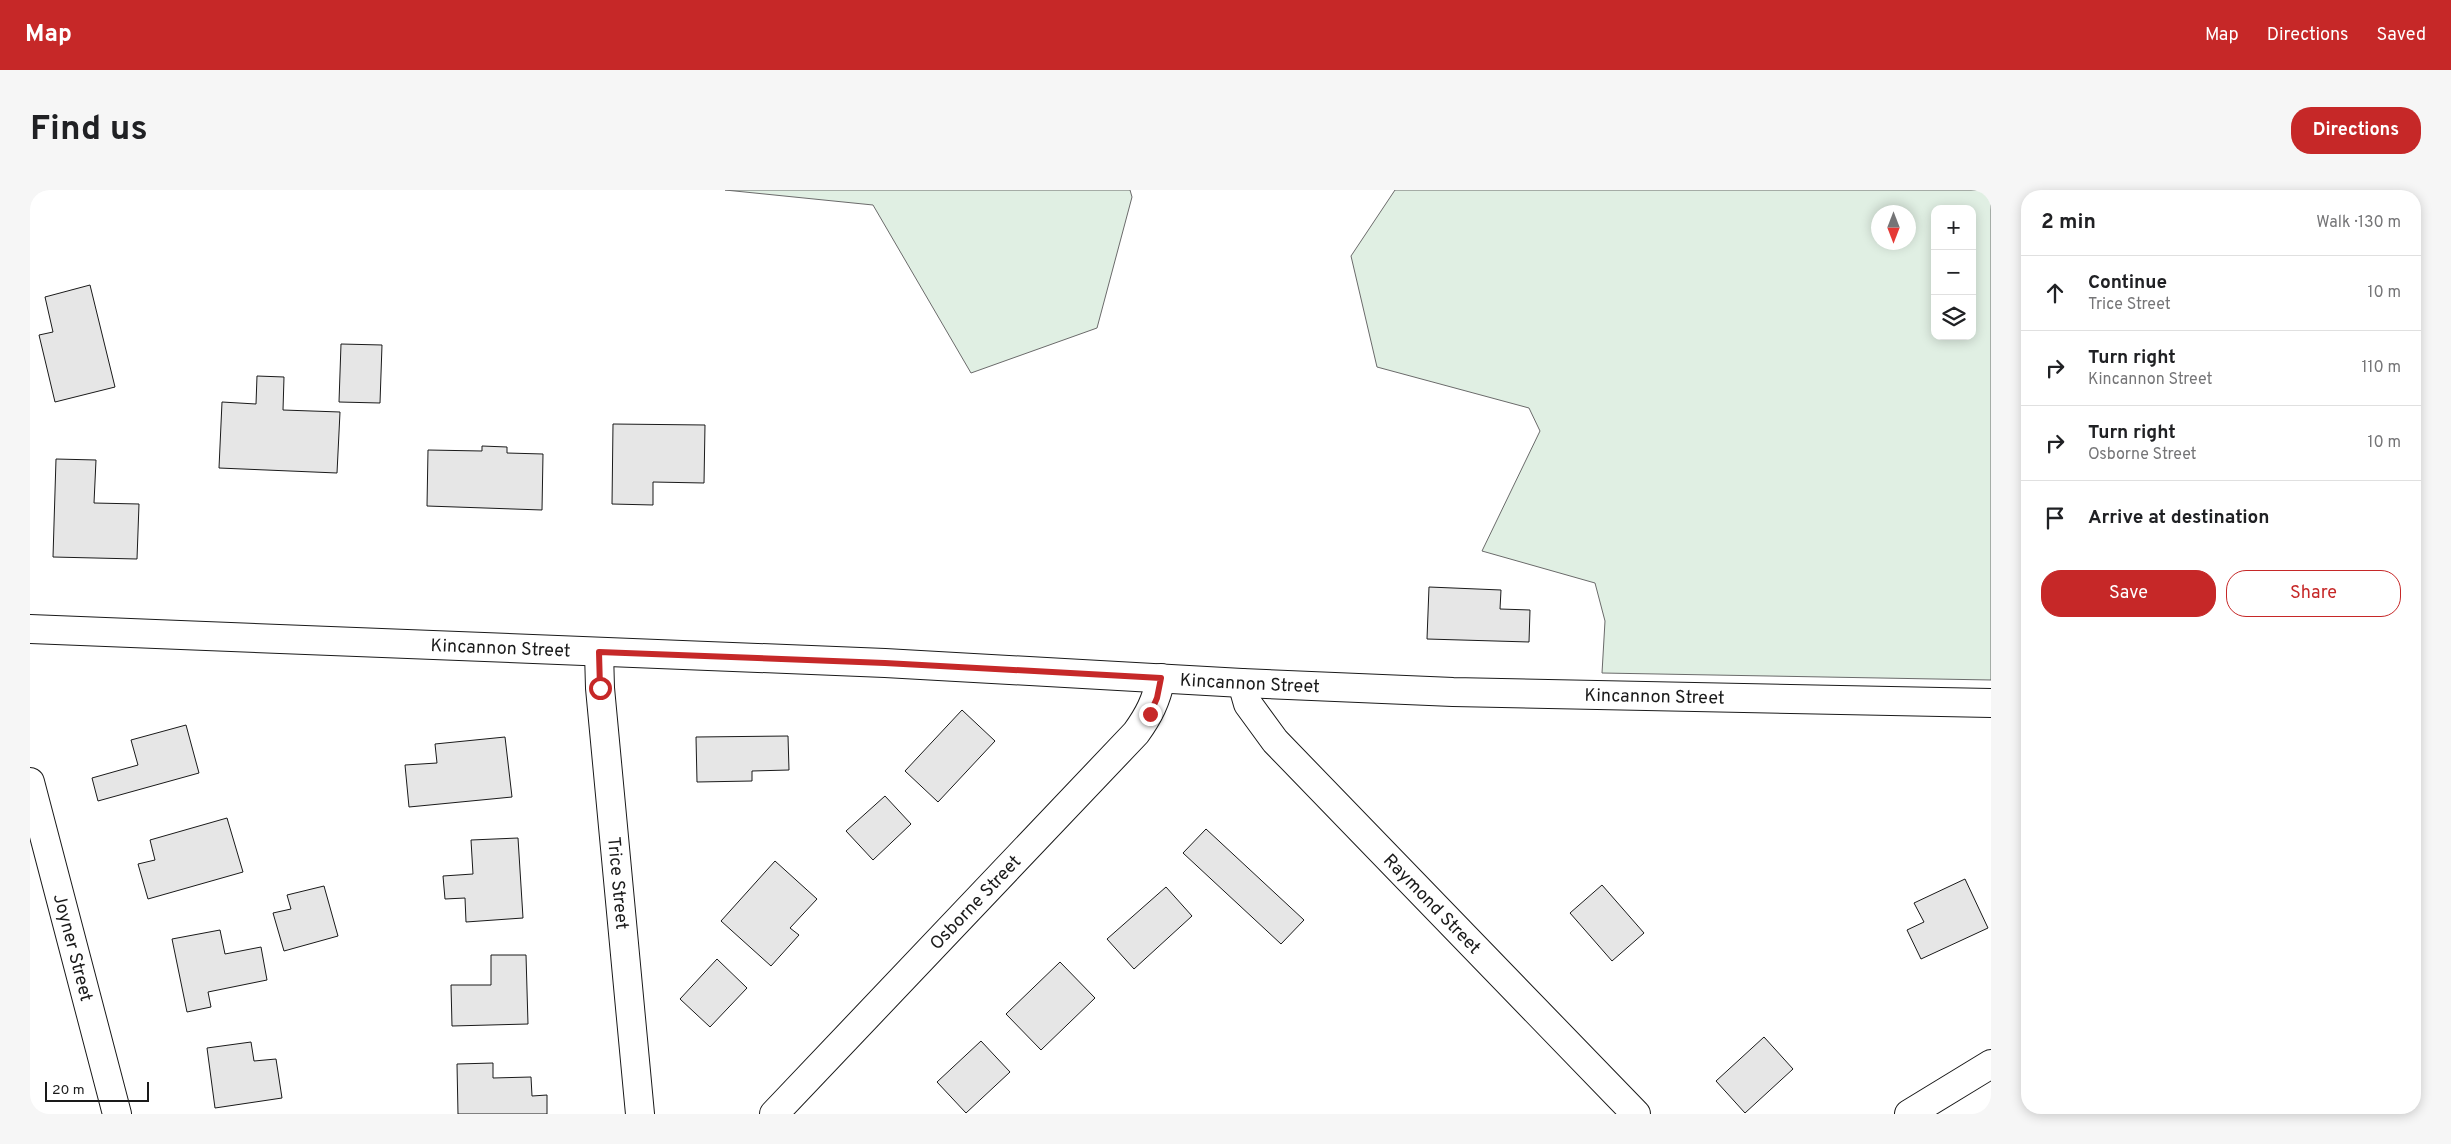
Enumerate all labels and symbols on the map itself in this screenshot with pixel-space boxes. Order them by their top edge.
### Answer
north arrow [1871,205,1916,250]
street label: Kincannon Street [430,635,571,663]
street label: Kincannon Street [1179,670,1320,699]
route start [589,677,612,700]
street label: Kincannon Street [1584,685,1725,711]
route end [1139,703,1162,726]
street label: Trice Street [601,836,633,931]
street label: Raymond Street [1378,850,1485,960]
street label: Osborne Street [926,851,1027,956]
street label: Joyner Street [47,891,97,1004]
scale bar [45,1079,149,1102]

